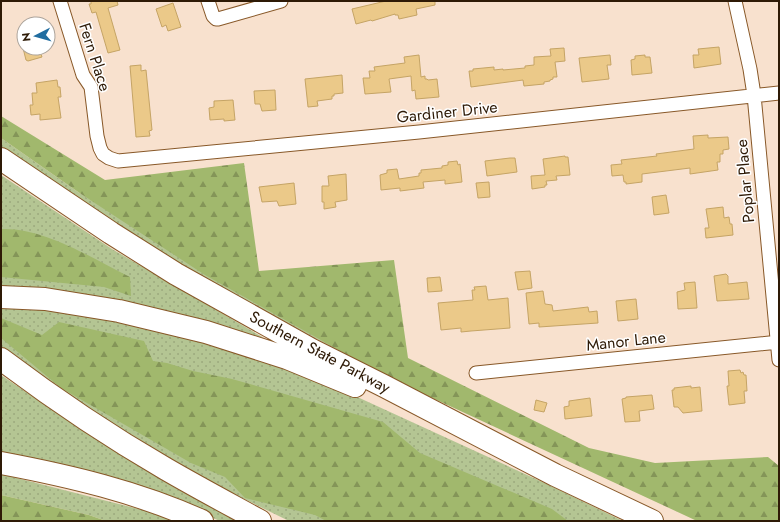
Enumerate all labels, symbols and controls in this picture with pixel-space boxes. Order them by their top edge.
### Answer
north arrow [16,16,56,56]
street label: Fern Place [73,20,117,94]
text: N [18,32,34,42]
street label: Gardiner Drive [395,95,499,129]
street label: Poplar Place [730,138,760,224]
street label: Southern State Parkway [245,305,395,399]
street label: Manor Lane [585,325,667,357]

